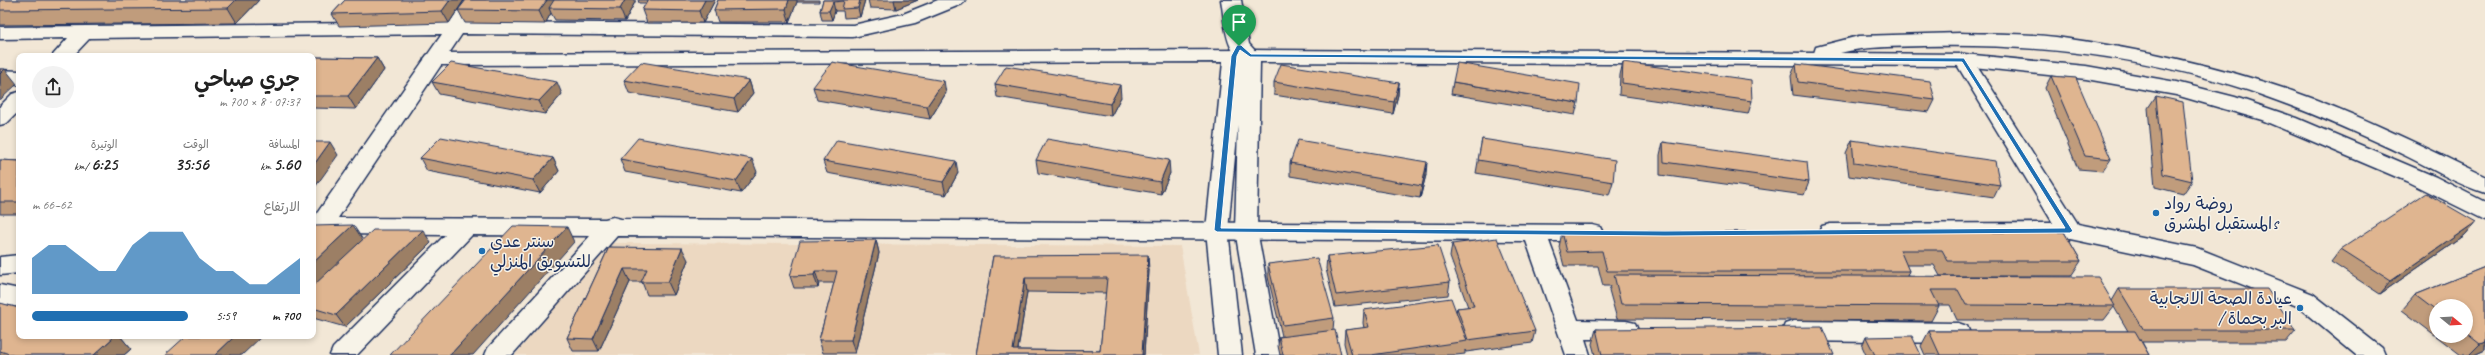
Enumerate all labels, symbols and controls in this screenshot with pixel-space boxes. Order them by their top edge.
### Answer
pin [1222,5,1256,46]
icon: arrive [1228,11,1250,33]
text: جري صباحي [194,65,300,93]
button: share [32,66,74,108]
text: 07:37 · 8 × 700 m [219,94,300,110]
text: الوتيرة [91,137,117,151]
text: الوقت [183,137,209,151]
text: المسافة [269,137,300,151]
text: 6:25 [91,154,117,175]
text: 35:56 [175,154,209,175]
text: 5.60 [274,154,300,175]
text: /km [74,159,91,173]
text: km [260,159,274,173]
place label: روضة رواد المستقبل المشرقs [2164,193,2280,234]
text: 62–66 m [32,197,72,213]
text: الارتفاع [264,199,300,215]
marker: روضة رواد المستقبل المشرقs [2151,208,2161,218]
place label: سنتر عدي للتسويق المنزلي [490,231,591,276]
marker: سنتر عدي للتسويق المنزلي [477,246,487,256]
place label: عيادة الصحة الانجابية / البر بحماة [2150,288,2292,329]
north arrow [2429,299,2473,343]
map controls [2429,299,2473,343]
marker: عيادة الصحة الانجابية / البر بحماة [2295,303,2305,313]
text: 5:59 [216,308,236,324]
text: 700 m [272,308,300,324]

